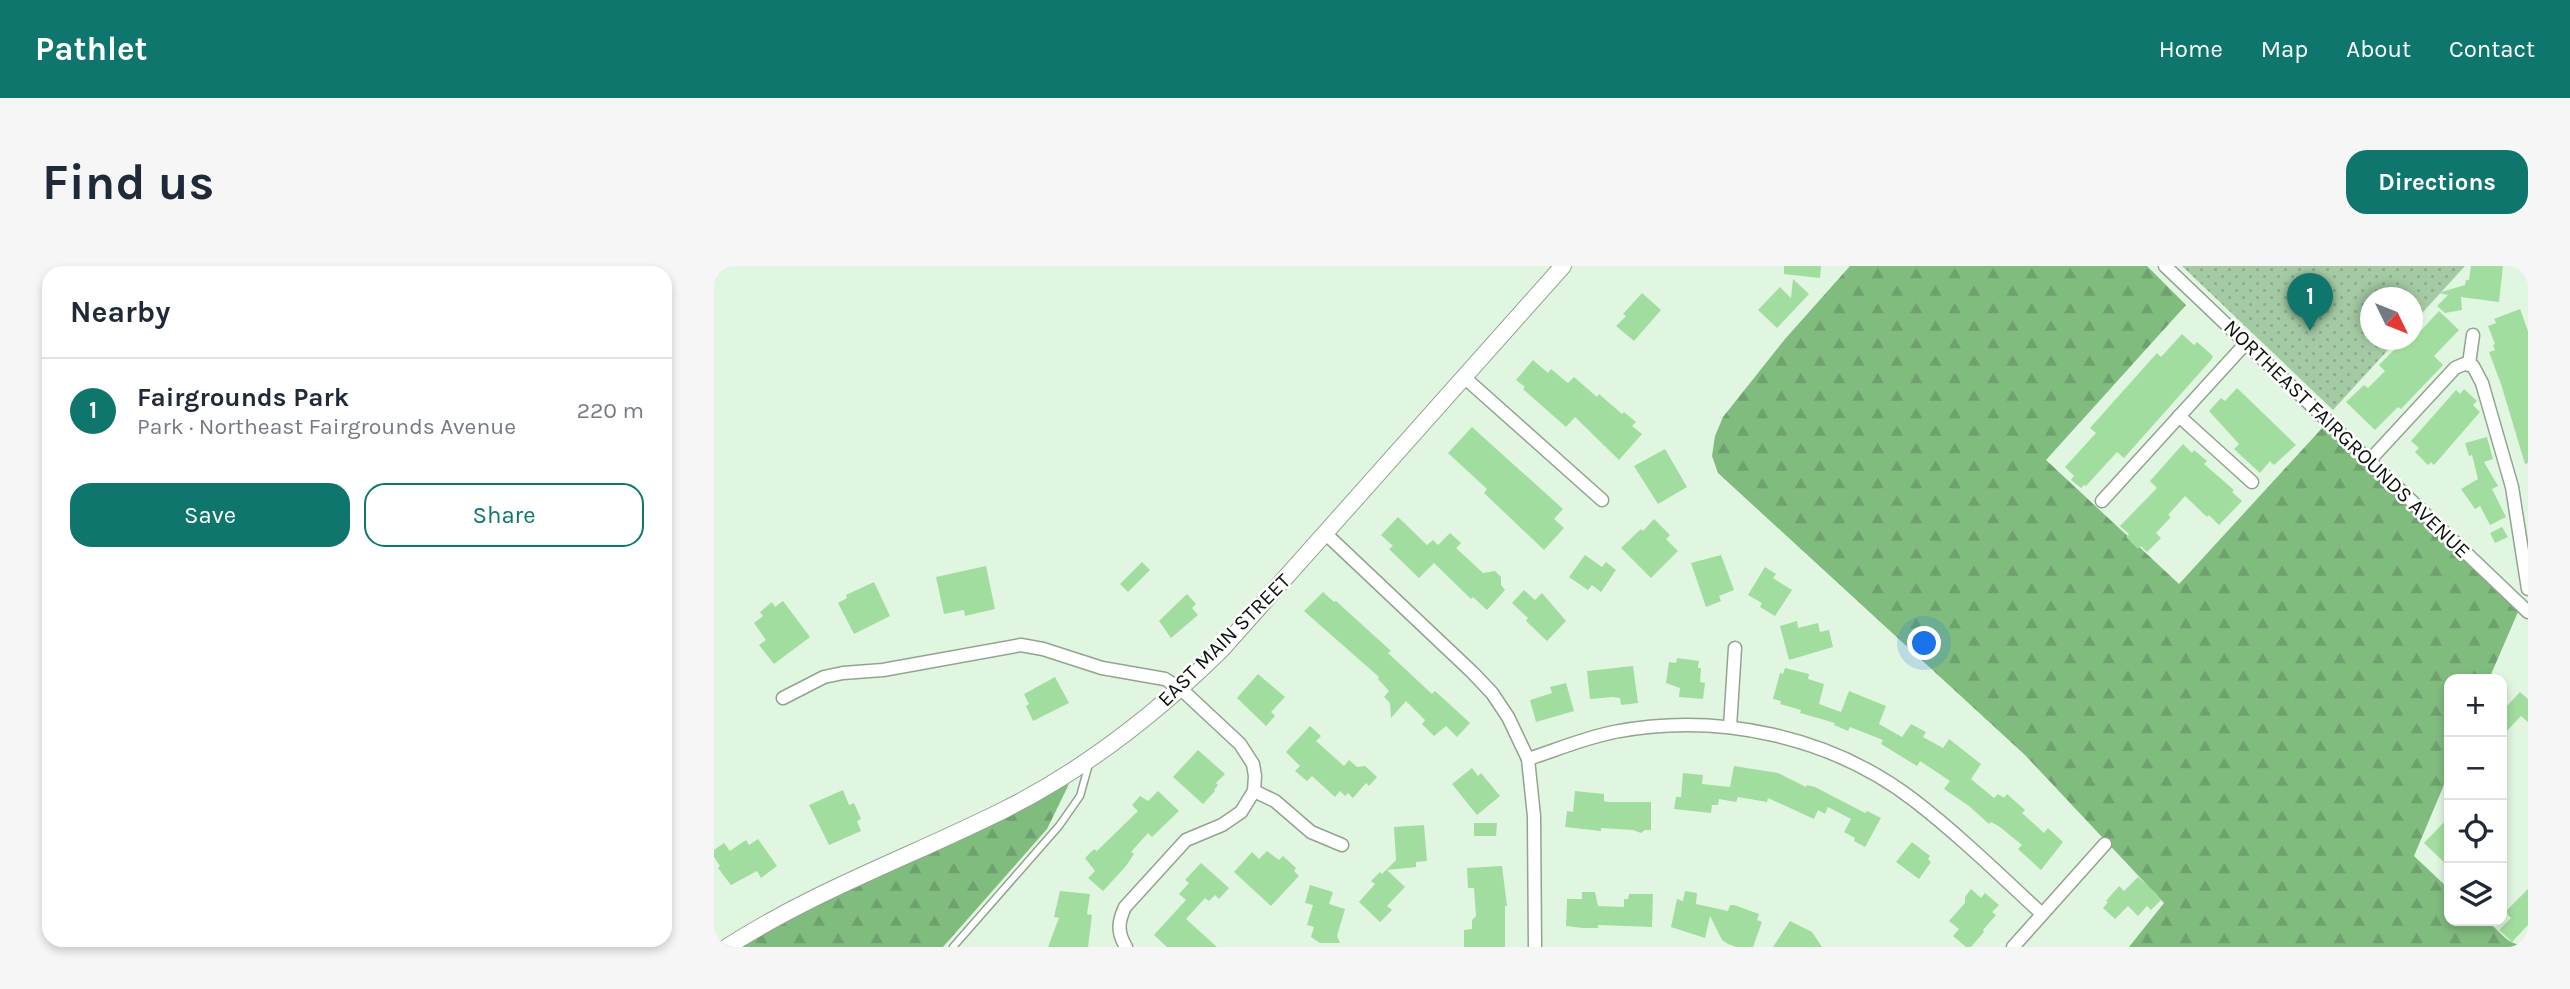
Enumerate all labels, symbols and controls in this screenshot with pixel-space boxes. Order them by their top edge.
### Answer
text: Pathlet [35,30,148,68]
text: Home [2159,35,2223,63]
text: Map [2261,35,2308,63]
text: About [2346,35,2411,63]
text: Contact [2449,35,2535,63]
button: Directions [2346,150,2528,214]
text: Find us [42,154,214,211]
pin: 1 [2287,273,2333,331]
north arrow [2360,287,2423,350]
text: Nearby [70,294,170,330]
street label: NORTHEAST FAIRGROUNDS AVENUE [2219,315,2475,563]
text: Fairgrounds Park [137,382,349,413]
text: 1 [89,397,97,424]
text: 220 m [577,397,644,424]
text: Park · Northeast Fairgrounds Avenue [137,413,516,440]
button: Save [70,483,350,547]
button: Share [364,483,644,547]
street label: EAST MAIN STREET [1153,568,1296,711]
your location [1907,626,1941,660]
map controls [2444,674,2507,926]
button: + [2444,674,2507,737]
button: − [2444,737,2507,800]
button: locate [2444,800,2507,863]
button: layers [2444,863,2507,926]

